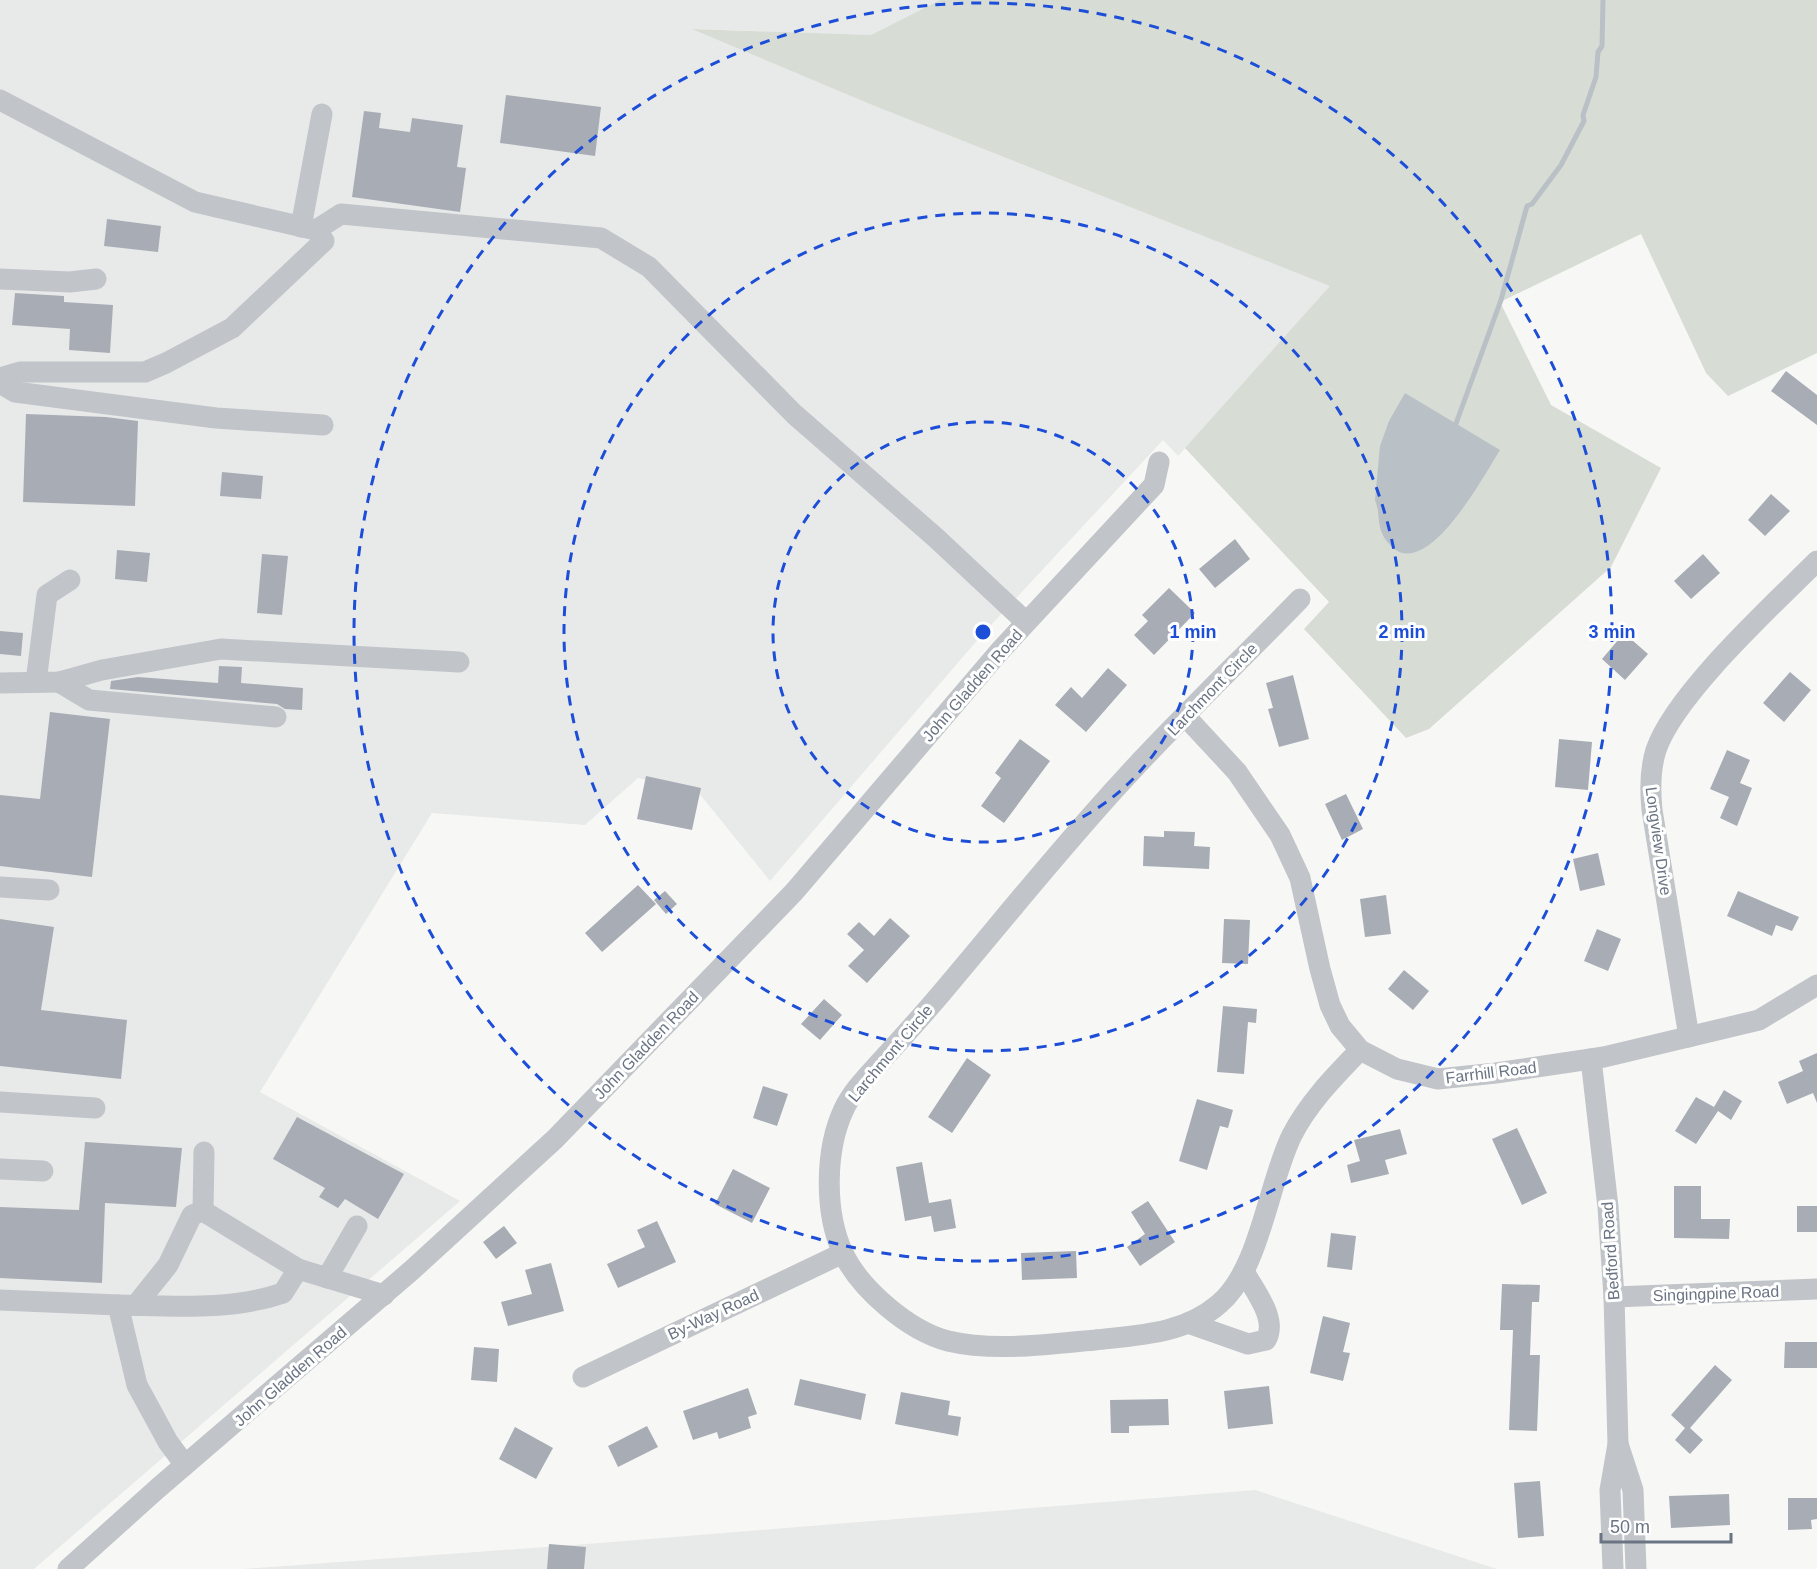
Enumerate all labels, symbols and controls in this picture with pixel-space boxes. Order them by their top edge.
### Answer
centre of rings [973,622,993,642]
text: 1 min [1169,622,1217,642]
text: 2 min [1378,622,1426,642]
text: 3 min [1588,622,1636,642]
street label: John Gladden Road [919,626,1025,745]
street label: Larchmont Circle [1164,640,1261,739]
street label: Longview Drive [1642,786,1675,897]
street label: John Gladden Road [591,988,702,1102]
street label: Larchmont Circle [845,1001,936,1105]
street label: Farrhill Road [1445,1058,1538,1087]
street label: Bedford Road [1599,1201,1622,1301]
street label: Singingpine Road [1653,1283,1779,1304]
street label: By-Way Road [665,1286,761,1343]
street label: John Gladden Road [231,1323,350,1429]
scale bar [1601,1506,1732,1544]
text: 50 m [1610,1517,1650,1537]

